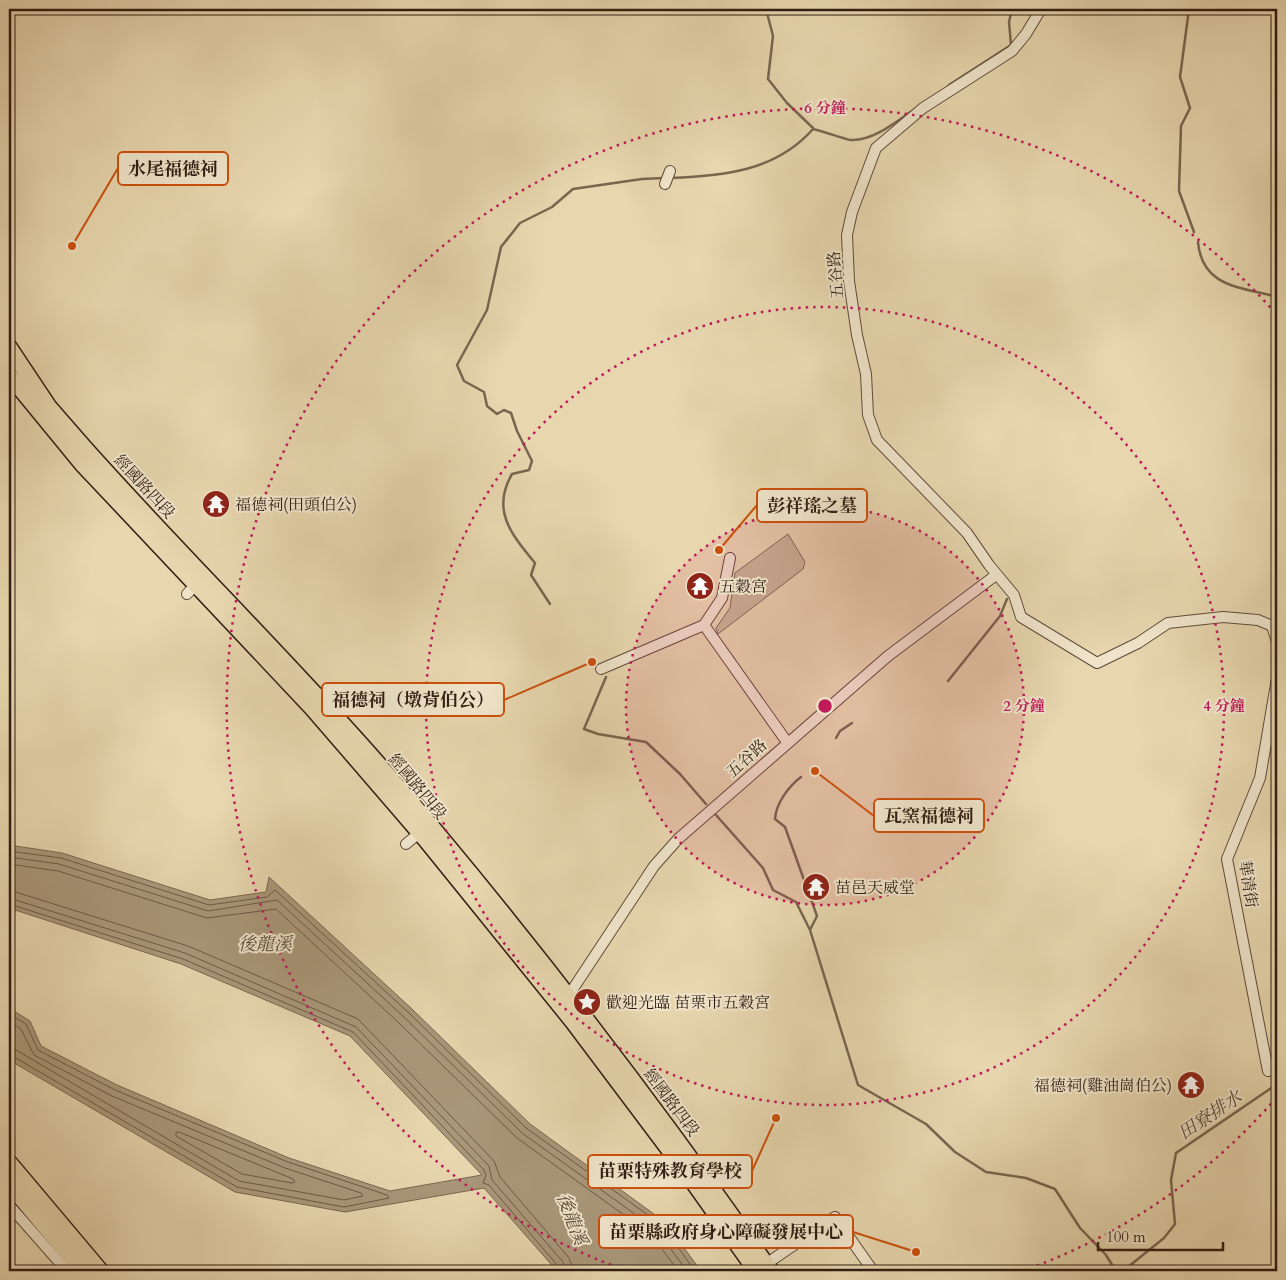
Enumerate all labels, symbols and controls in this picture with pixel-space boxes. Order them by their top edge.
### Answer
text: 6 分鐘 [804,98,846,118]
callout: 水尾福德祠 [118,152,228,185]
text: 水尾福德祠 [128,157,218,182]
street label: 五谷路 [823,250,849,300]
street label: 經國路四段 [109,450,180,523]
temple icon: 福德祠(田頭伯公) [201,489,231,519]
callout: 彭祥瑤之墓 [757,489,867,522]
place label: 福德祠(田頭伯公) [235,494,357,516]
text: 彭祥瑤之墓 [767,494,857,519]
temple icon: 五穀宮 [685,571,715,601]
place label: 五穀宮 [719,576,767,598]
callout: 福德祠（墩背伯公） [322,683,504,716]
text: 福德祠（墩背伯公） [332,688,494,713]
text: 2 分鐘 [1003,696,1045,716]
text: 4 分鐘 [1203,696,1245,716]
centre of rings [816,697,834,715]
street label: 五谷路 [721,735,772,783]
street label: 經國路四段 [383,749,451,824]
callout: 瓦窯福德祠 [874,799,984,832]
text: 瓦窯福德祠 [884,804,974,829]
street label: 華清街 [1233,859,1263,910]
temple icon: 苗邑天威堂 [801,872,831,902]
place label: 苗邑天威堂 [835,877,915,899]
water label: 後龍溪 [238,932,294,957]
place icon: 歡迎光臨 苗栗市五穀宮 [572,987,602,1017]
place label: 歡迎光臨 苗栗市五穀宮 [606,992,770,1014]
street label: 經國路四段 [638,1064,704,1141]
temple icon: 福德祠(雞油崗伯公) [1176,1070,1206,1100]
place label: 福德祠(雞油崗伯公) [1034,1075,1172,1097]
water label: 田寮排水 [1173,1084,1249,1146]
callout: 苗栗特殊教育學校 [588,1155,752,1188]
text: 苗栗特殊教育學校 [598,1159,742,1184]
water label: 後龍溪 [550,1189,594,1251]
callout: 苗栗縣政府身心障礙發展中心 [599,1215,853,1248]
text: 苗栗縣政府身心障礙發展中心 [609,1220,843,1245]
scale bar [1098,1220,1224,1252]
text: 100 m [1106,1227,1146,1247]

